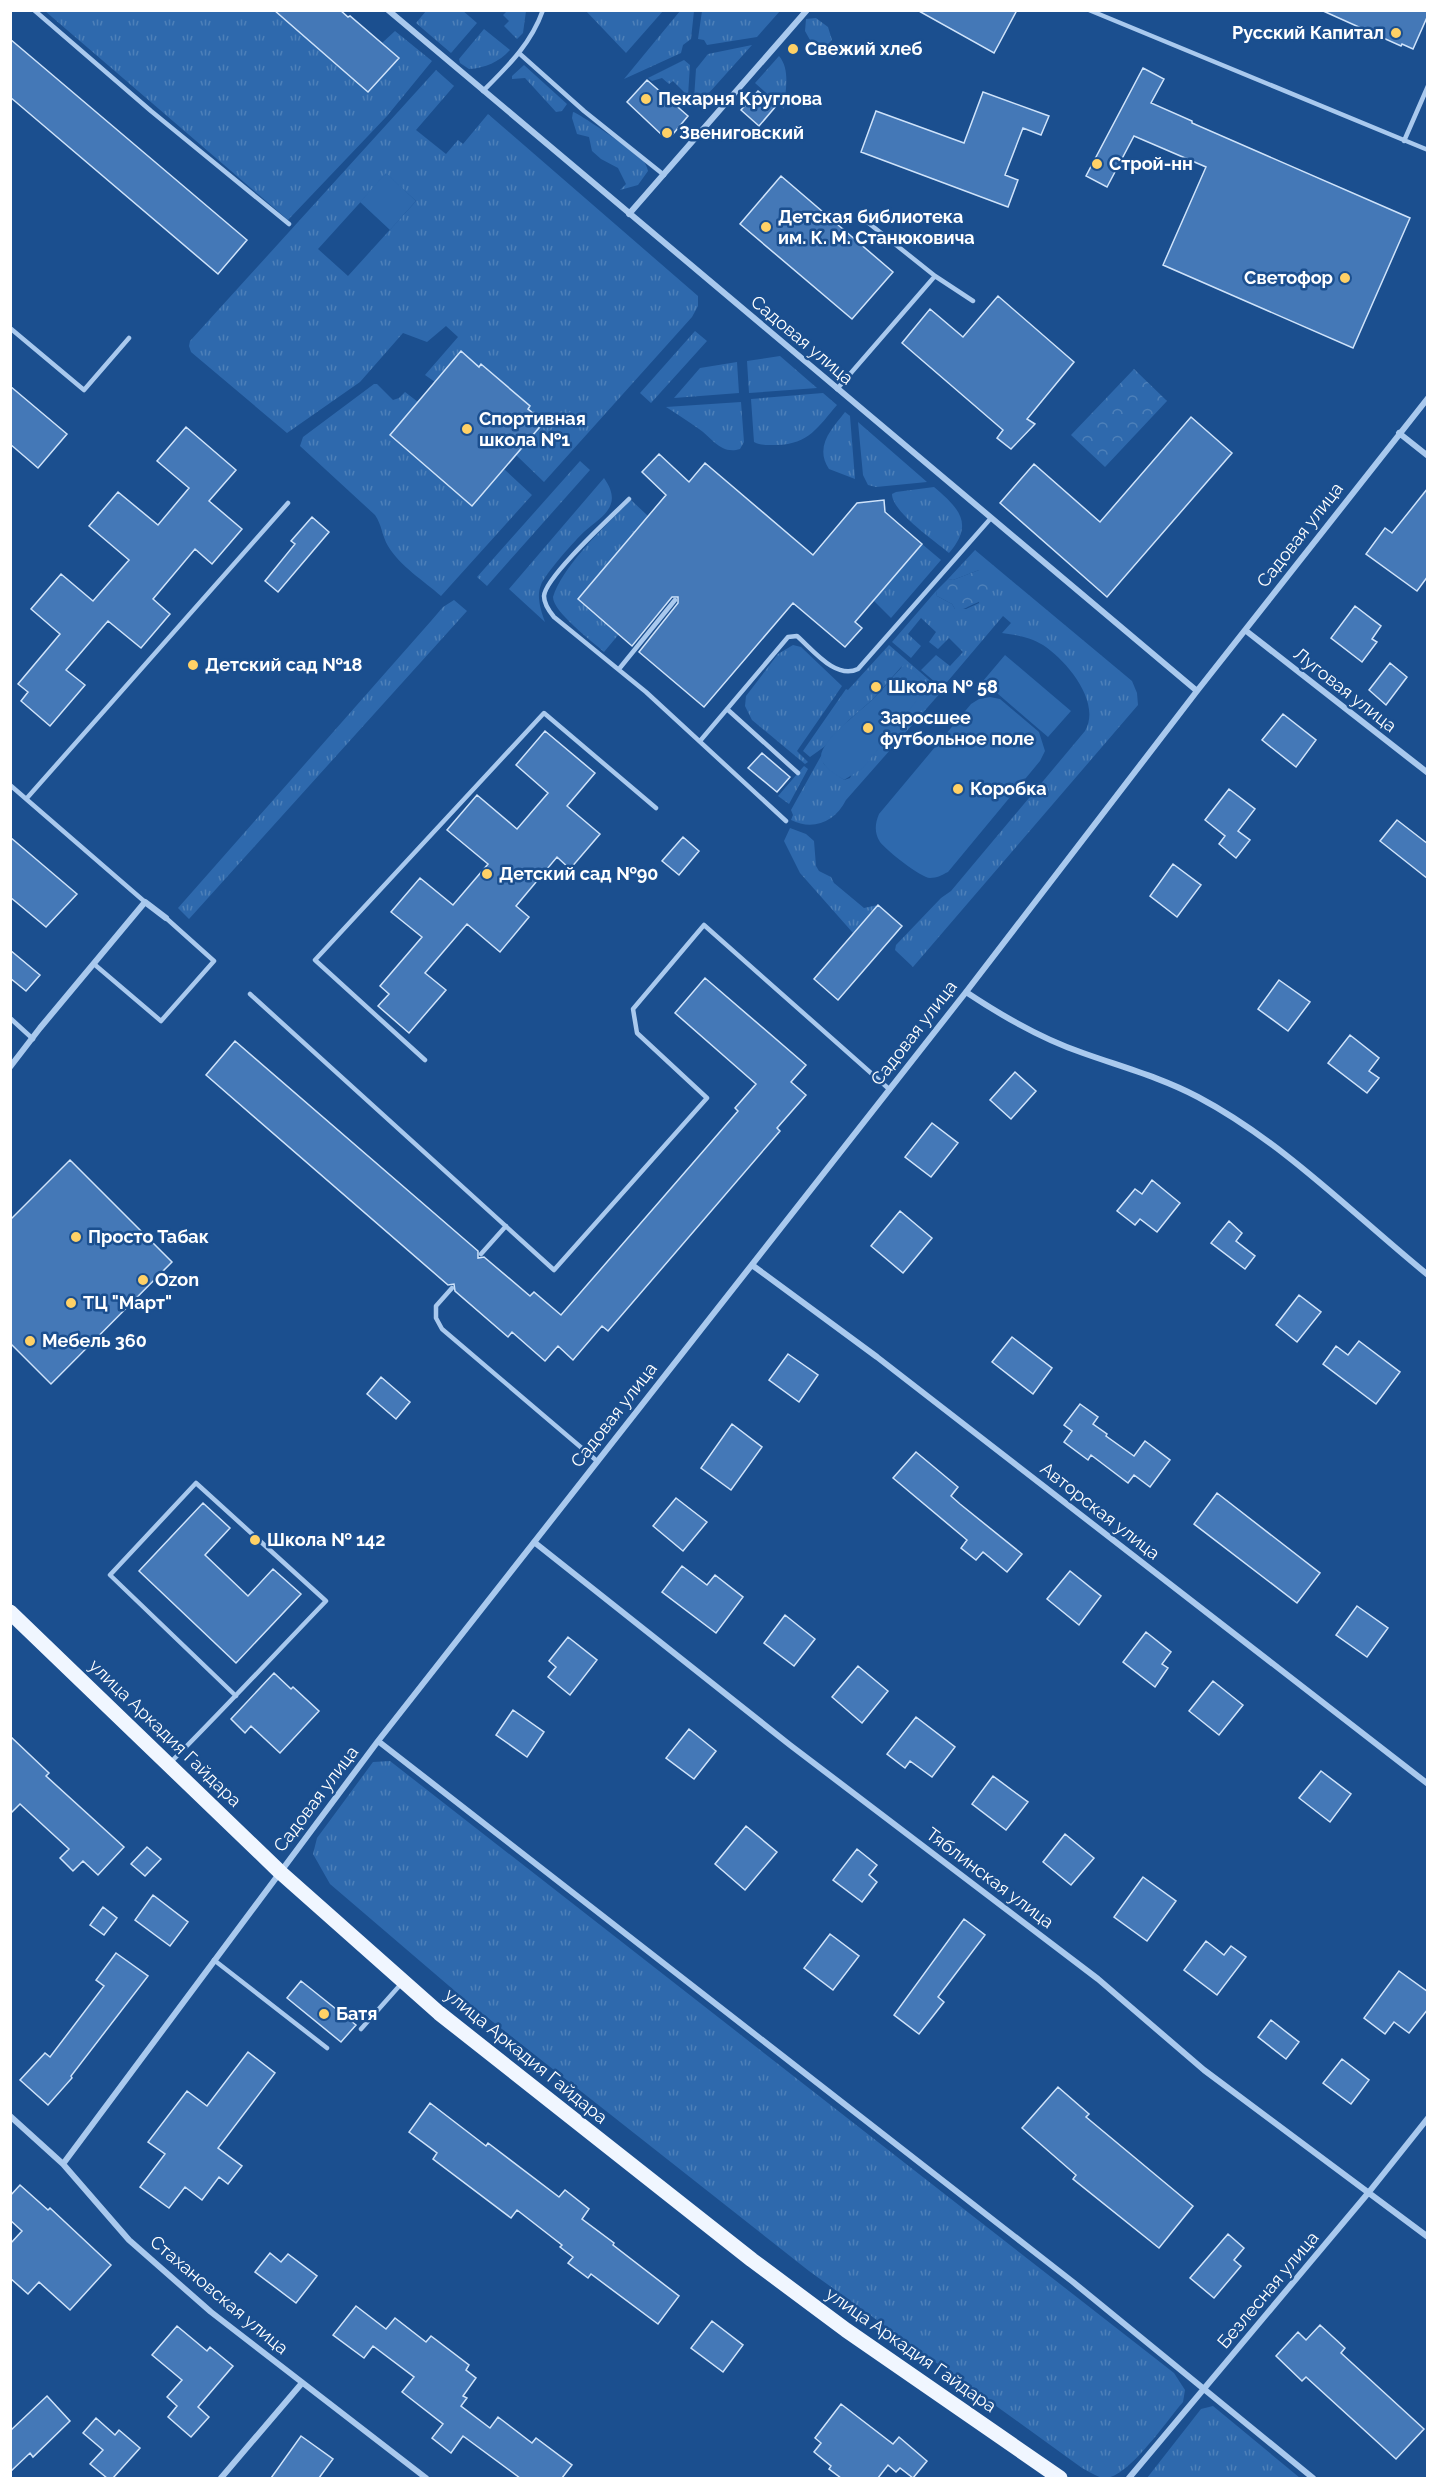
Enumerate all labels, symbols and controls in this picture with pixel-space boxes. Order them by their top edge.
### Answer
place label: Русский Капитал [1232,22,1384,43]
marker: Русский Капитал [1389,26,1403,40]
place label: Свежий хлеб [805,38,922,59]
marker: Свежий хлеб [786,42,800,56]
place label: Пекарня Круглова [658,88,822,109]
marker: Пекарня Круглова [639,92,653,106]
place label: Звениговский [679,122,804,143]
marker: Звениговский [660,126,674,140]
place label: Строй-нн [1109,153,1193,174]
marker: Строй-нн [1090,157,1104,171]
place label: Детская библиотека им. К. М. Станюковича [778,206,975,248]
marker: Детская библиотека им. К. М. Станюковича [759,220,773,234]
place label: Светофор [1244,267,1333,288]
marker: Светофор [1338,271,1352,285]
street label: Садовая улица [747,291,858,389]
place label: Спортивная школа №1 [479,408,586,450]
marker: Спортивная школа №1 [460,422,474,436]
street label: Садовая улица [1252,478,1347,591]
street label: Луговая улица [1290,643,1401,736]
place label: Детский сад №18 [205,654,363,675]
marker: Детский сад №18 [186,658,200,672]
place label: Школа № 58 [888,676,998,697]
marker: Школа № 58 [869,680,883,694]
place label: Заросшее футбольное поле [880,707,1034,749]
marker: Заросшее футбольное поле [861,721,875,735]
place label: Коробка [970,778,1047,799]
marker: Коробка [951,782,965,796]
place label: Детский сад №90 [499,863,658,884]
marker: Детский сад №90 [480,867,494,881]
street label: Садовая улица [866,976,961,1089]
place label: Просто Табак [88,1226,209,1247]
marker: Просто Табак [69,1230,83,1244]
place label: Ozon [155,1269,199,1290]
marker: Ozon [136,1273,150,1287]
place label: ТЦ "Март" [83,1292,172,1313]
marker: ТЦ "Март" [64,1296,78,1310]
place label: Мебель 360 [42,1330,147,1351]
marker: Мебель 360 [23,1334,37,1348]
street label: Садовая улица [566,1358,661,1471]
street label: Авторская улица [1036,1458,1164,1564]
place label: Школа № 142 [267,1529,385,1550]
marker: Школа № 142 [248,1533,262,1547]
street label: улица Аркадия Гайдара [85,1654,246,1811]
street label: Садовая улица [269,1742,362,1856]
street label: Тяблинская улица [922,1823,1058,1932]
street label: улица Аркадия Гайдара [441,1983,612,2128]
place label: Батя [336,2003,377,2024]
marker: Батя [317,2007,331,2021]
street label: Безлесная улица [1213,2227,1323,2352]
street label: Стахановская улица [146,2231,293,2358]
street label: улица Аркадия Гайдара [822,2283,1001,2417]

